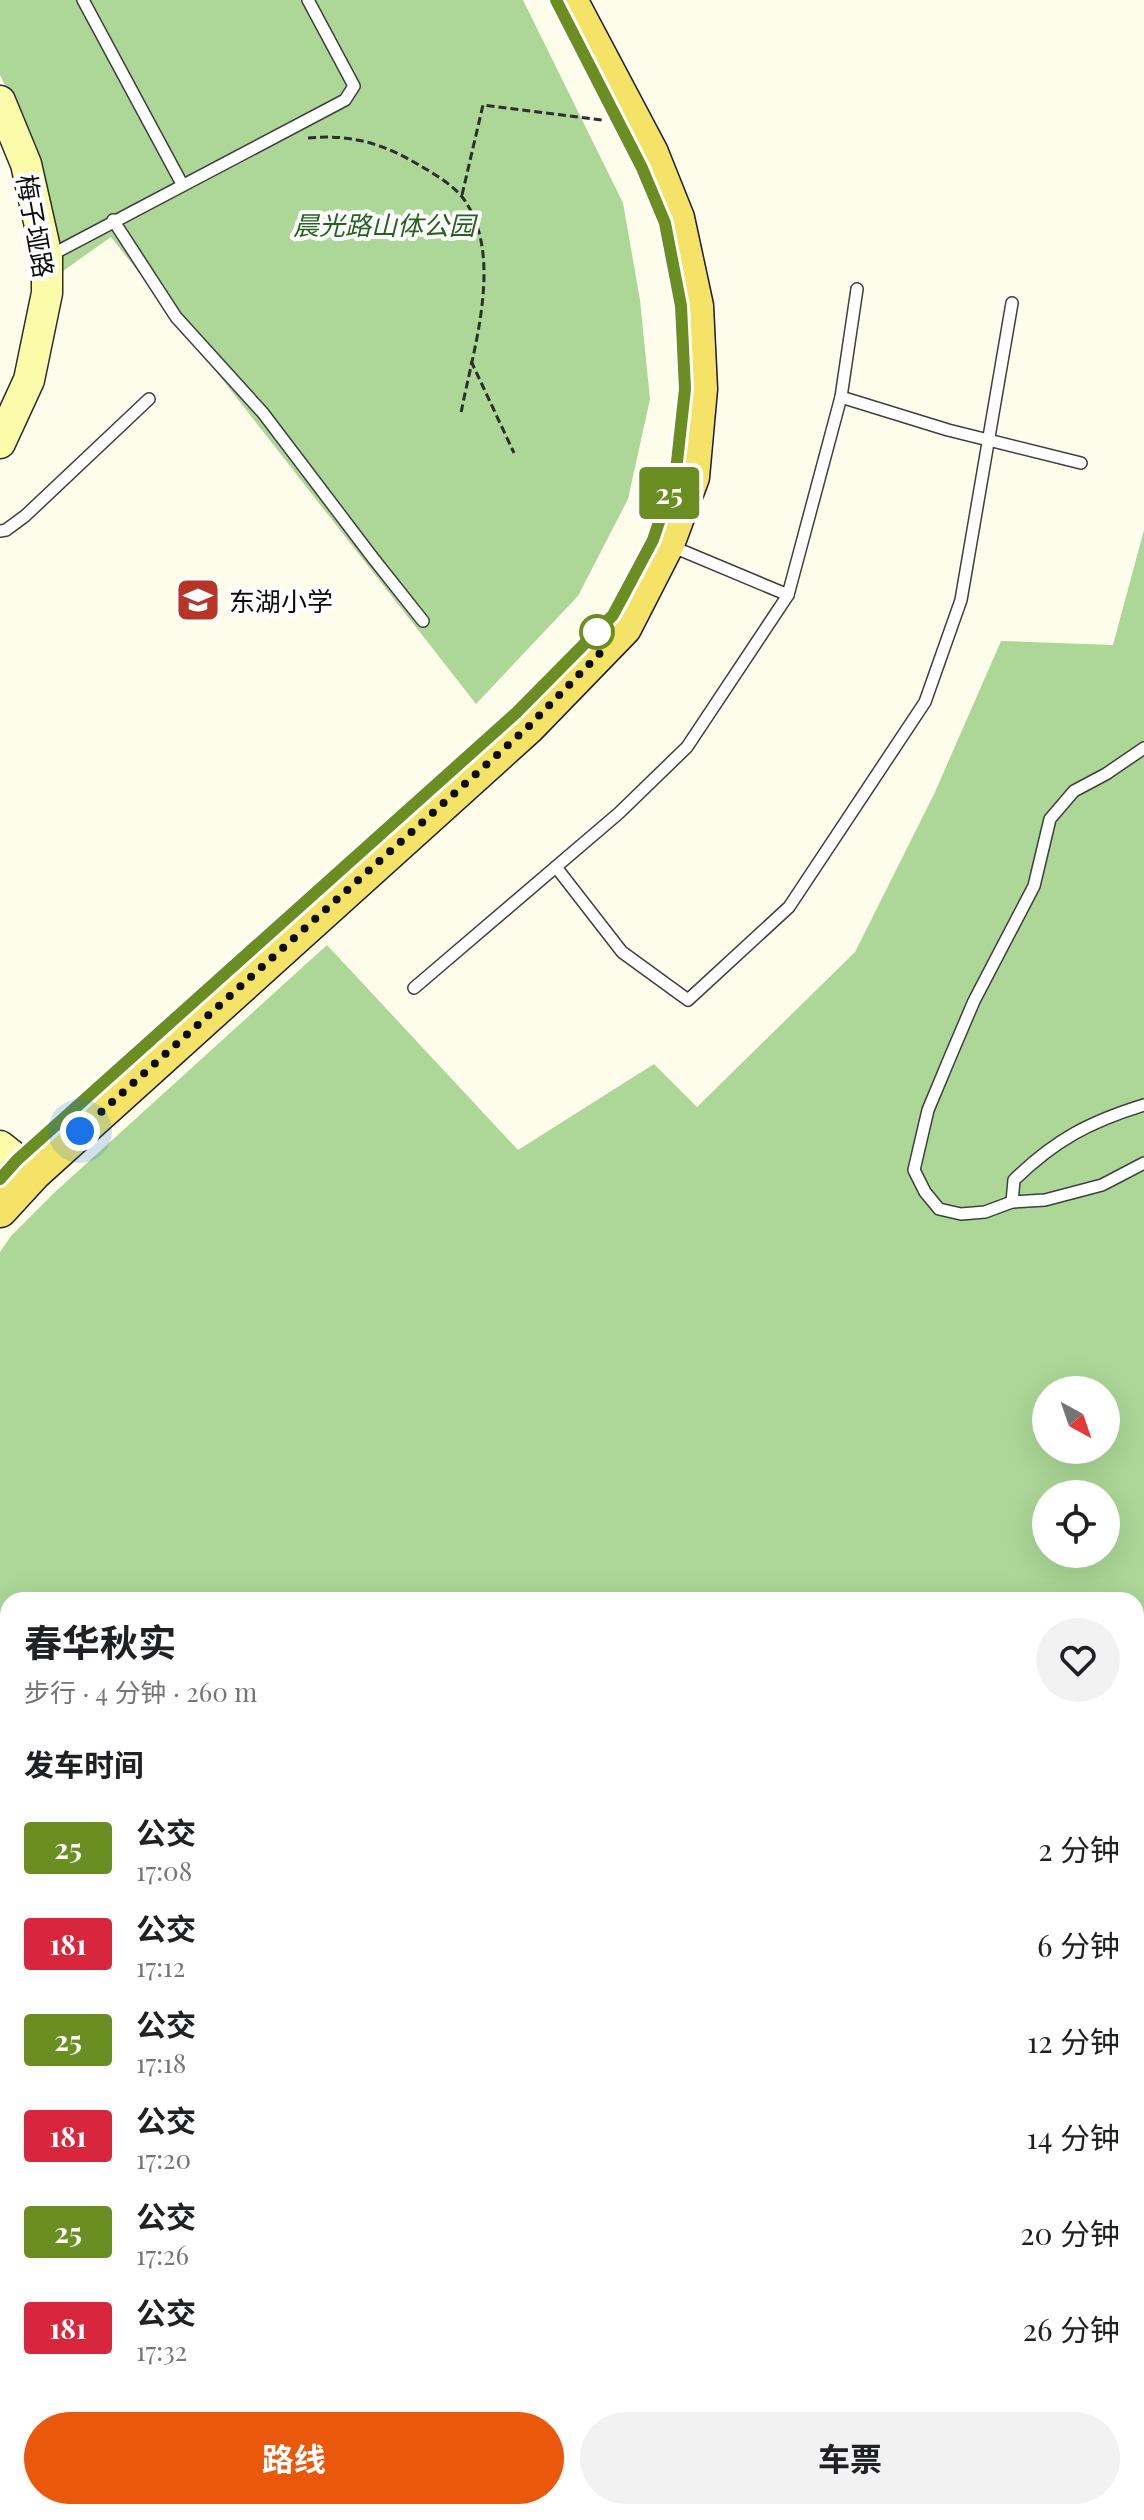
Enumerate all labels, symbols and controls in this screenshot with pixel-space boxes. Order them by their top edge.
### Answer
street label: 梅子垭路 [10,172,62,280]
park label: 晨光路山体公园 [293,207,479,242]
line badge: 25 [633,467,705,519]
text: 25 [655,474,683,511]
school or university icon: 东湖小学 [174,576,222,624]
place label: 东湖小学 [229,583,333,618]
unlabelled marker [580,615,614,649]
your location [60,1111,100,1151]
north arrow [1032,1376,1120,1464]
map controls [1032,1376,1120,1568]
button: locate [1032,1480,1120,1568]
text: 春华秋实 [24,1616,176,1667]
button: heart [1036,1618,1120,1702]
text: 步行 · 4 分钟 · 260 m [24,1674,257,1709]
text: 发车时间 [24,1744,144,1784]
text: 公交 [136,1812,196,1852]
text: 25 [54,1829,82,1866]
text: 2 分钟 [1038,1829,1120,1869]
text: 17:08 [136,1853,192,1888]
text: 公交 [136,1908,196,1948]
text: 181 [49,1925,87,1962]
text: 6 分钟 [1037,1925,1120,1965]
text: 17:12 [136,1949,185,1984]
text: 公交 [136,2004,196,2044]
text: 25 [54,2021,82,2058]
text: 12 分钟 [1027,2021,1120,2061]
text: 17:18 [136,2045,186,2080]
text: 公交 [136,2100,196,2140]
text: 181 [49,2117,87,2154]
text: 14 分钟 [1027,2117,1120,2157]
text: 17:20 [136,2141,191,2176]
text: 公交 [136,2196,196,2236]
text: 25 [54,2213,82,2250]
text: 20 分钟 [1020,2213,1120,2253]
text: 17:26 [136,2237,189,2272]
text: 公交 [136,2292,196,2332]
text: 181 [49,2309,87,2346]
text: 26 分钟 [1023,2309,1120,2349]
text: 17:32 [136,2333,187,2368]
button: 路线 [24,2412,564,2504]
button: 车票 [580,2412,1120,2504]

